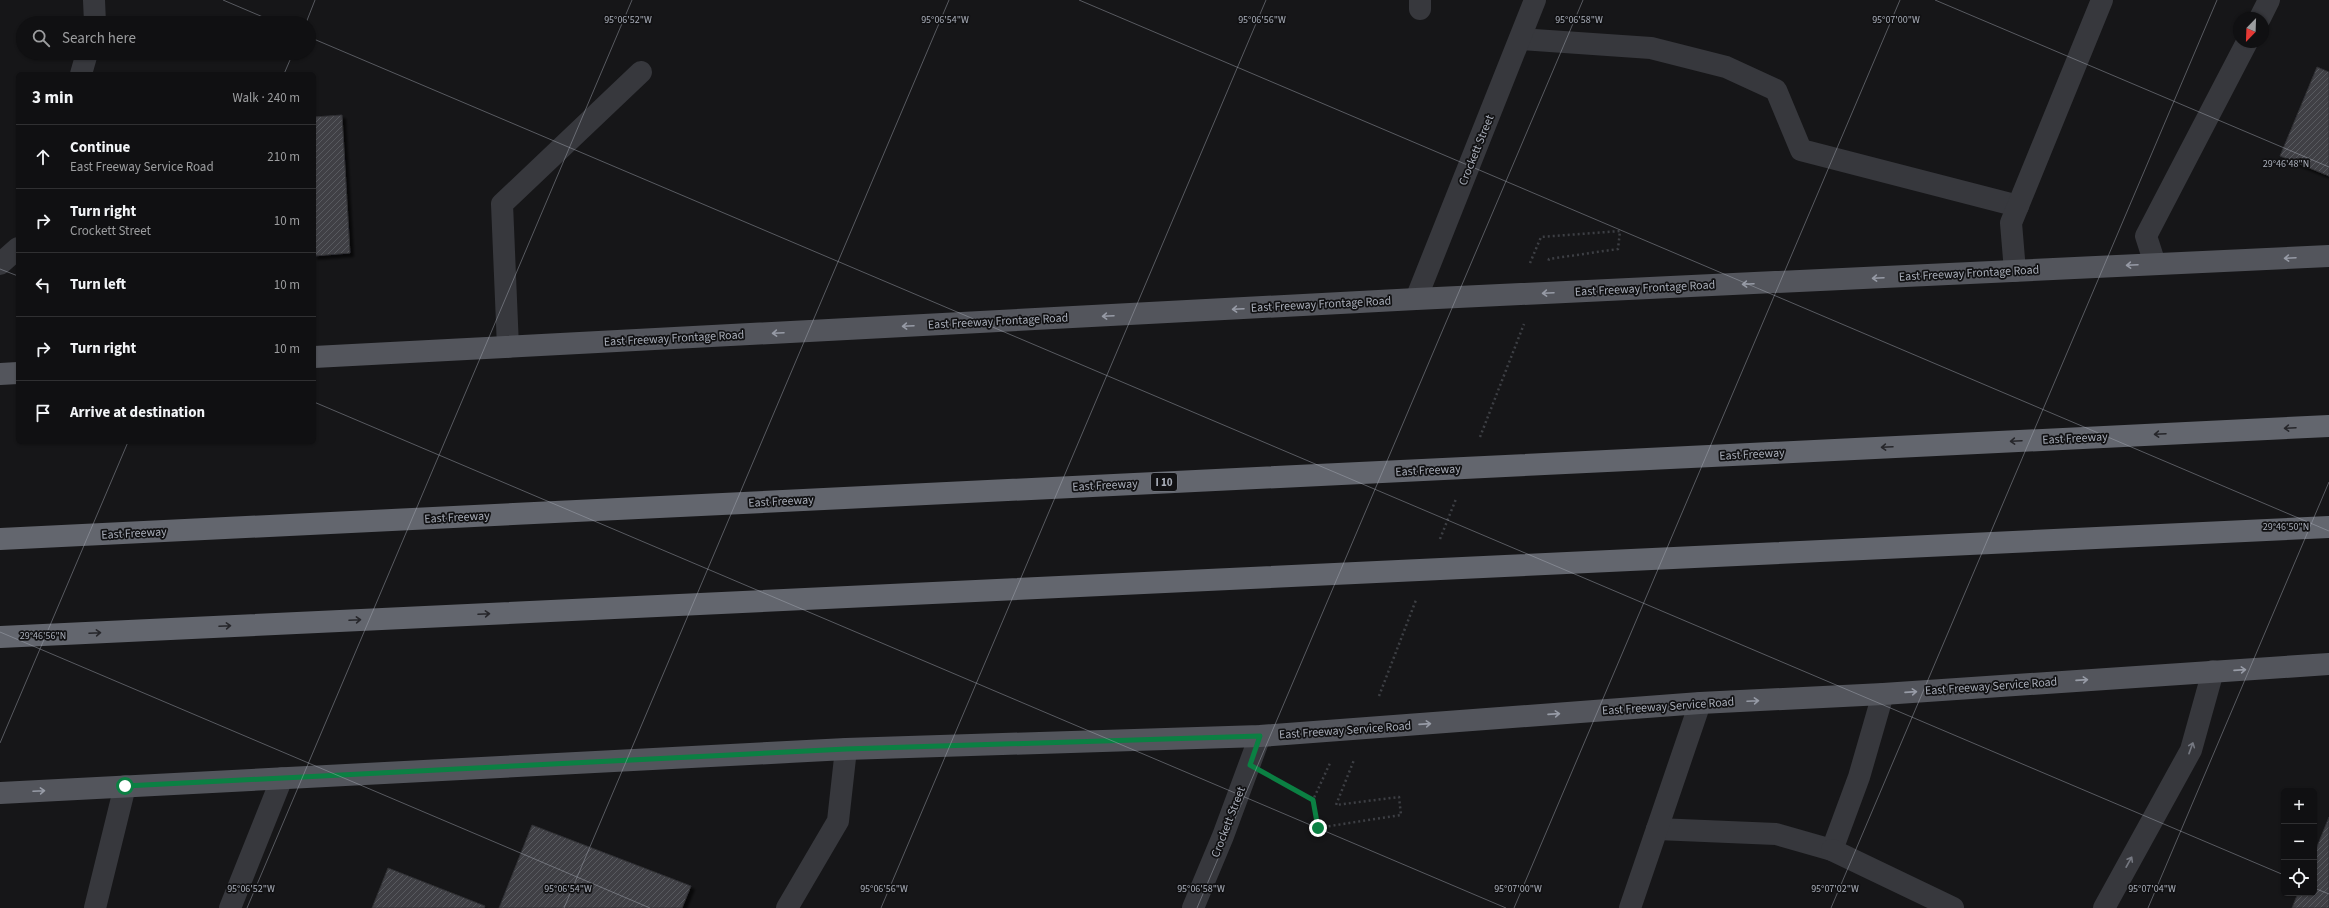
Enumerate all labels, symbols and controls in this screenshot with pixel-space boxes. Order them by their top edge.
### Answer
north arrow [2233,12,2269,48]
text: 95°06'52"W [604,13,652,27]
text: 95°06'54"W [921,13,969,27]
text: 95°06'56"W [1238,13,1286,27]
text: 95°06'58"W [1555,13,1603,27]
text: 95°07'00"W [1872,13,1920,27]
search box [16,16,316,60]
icon: search [30,27,52,49]
text: Search here [62,28,136,49]
text: 3 min [32,86,73,110]
text: Walk · 240 m [232,89,300,107]
street label: Crockett Street [1455,112,1498,188]
text: Continue [70,137,130,158]
icon: ahead [32,146,54,168]
text: 210 m [267,148,300,166]
text: 29°46'48"N [2263,157,2309,171]
text: East Freeway Service Road [70,158,214,176]
text: Turn right [70,201,136,222]
icon: right [32,210,54,232]
text: 10 m [274,212,300,230]
text: Crockett Street [70,222,151,240]
one-way arrow [2284,254,2297,261]
street label: East Freeway Frontage Road [1898,261,2040,286]
one-way arrow [2126,262,2139,269]
icon: left [32,274,54,296]
text: Turn left [70,274,126,295]
one-way arrow [1872,274,1885,281]
text: 10 m [274,276,300,294]
street label: East Freeway Frontage Road [1574,276,1716,301]
one-way arrow [1742,280,1755,287]
one-way arrow [1542,289,1555,297]
street label: East Freeway Frontage Road [1250,292,1392,317]
one-way arrow [1232,305,1245,312]
street label: East Freeway Frontage Road [927,309,1069,334]
one-way arrow [1102,312,1115,319]
one-way arrow [902,322,915,330]
street label: East Freeway Frontage Road [603,326,745,351]
one-way arrow [772,329,785,337]
icon: right [32,338,54,360]
text: Turn right [70,338,136,359]
text: 10 m [274,340,300,358]
icon: arrive [32,402,54,424]
text: Arrive at destination [70,402,205,423]
one-way arrow [2284,424,2297,431]
street label: East Freeway [2042,428,2109,449]
one-way arrow [2154,430,2167,438]
one-way arrow [2010,437,2023,445]
street label: East Freeway [1719,444,1786,465]
one-way arrow [1881,444,1894,451]
street label: East Freeway [1395,460,1462,481]
road number: I 10 [1151,473,1177,491]
street label: East Freeway [1072,475,1139,496]
street label: East Freeway [748,491,815,512]
street label: East Freeway [424,507,491,528]
text: 29°46'50"N [2263,520,2309,534]
street label: East Freeway [101,523,168,544]
one-way arrow [477,610,490,618]
one-way arrow [348,617,361,624]
one-way arrow [218,623,231,630]
text: 29°46'56"N [20,629,66,643]
one-way arrow [88,629,101,636]
one-way arrow [2233,666,2246,673]
street label: East Freeway Service Road [1924,673,2058,700]
one-way arrow [2075,677,2088,684]
one-way arrow [1904,688,1917,695]
street label: East Freeway Service Road [1601,693,1735,720]
one-way arrow [1746,697,1759,704]
one-way arrow [1547,711,1560,718]
street label: East Freeway Service Road [1278,717,1412,744]
one-way arrow [1418,720,1431,727]
one-way arrow [2188,742,2196,754]
route start [116,777,134,795]
street label: Crockett Street [1207,784,1250,860]
one-way arrow [32,787,45,794]
map controls [2281,788,2317,896]
button: + [2281,788,2317,824]
route end [1309,819,1327,837]
button: − [2281,824,2317,860]
one-way arrow [2126,856,2134,868]
button: locate [2281,860,2317,896]
text: 95°06'52"W [227,882,275,896]
text: 95°06'54"W [544,882,592,896]
text: 95°06'56"W [860,882,908,896]
text: 95°06'58"W [1177,882,1225,896]
text: 95°07'00"W [1494,882,1542,896]
text: 95°07'02"W [1811,882,1859,896]
text: 95°07'04"W [2128,882,2176,896]

